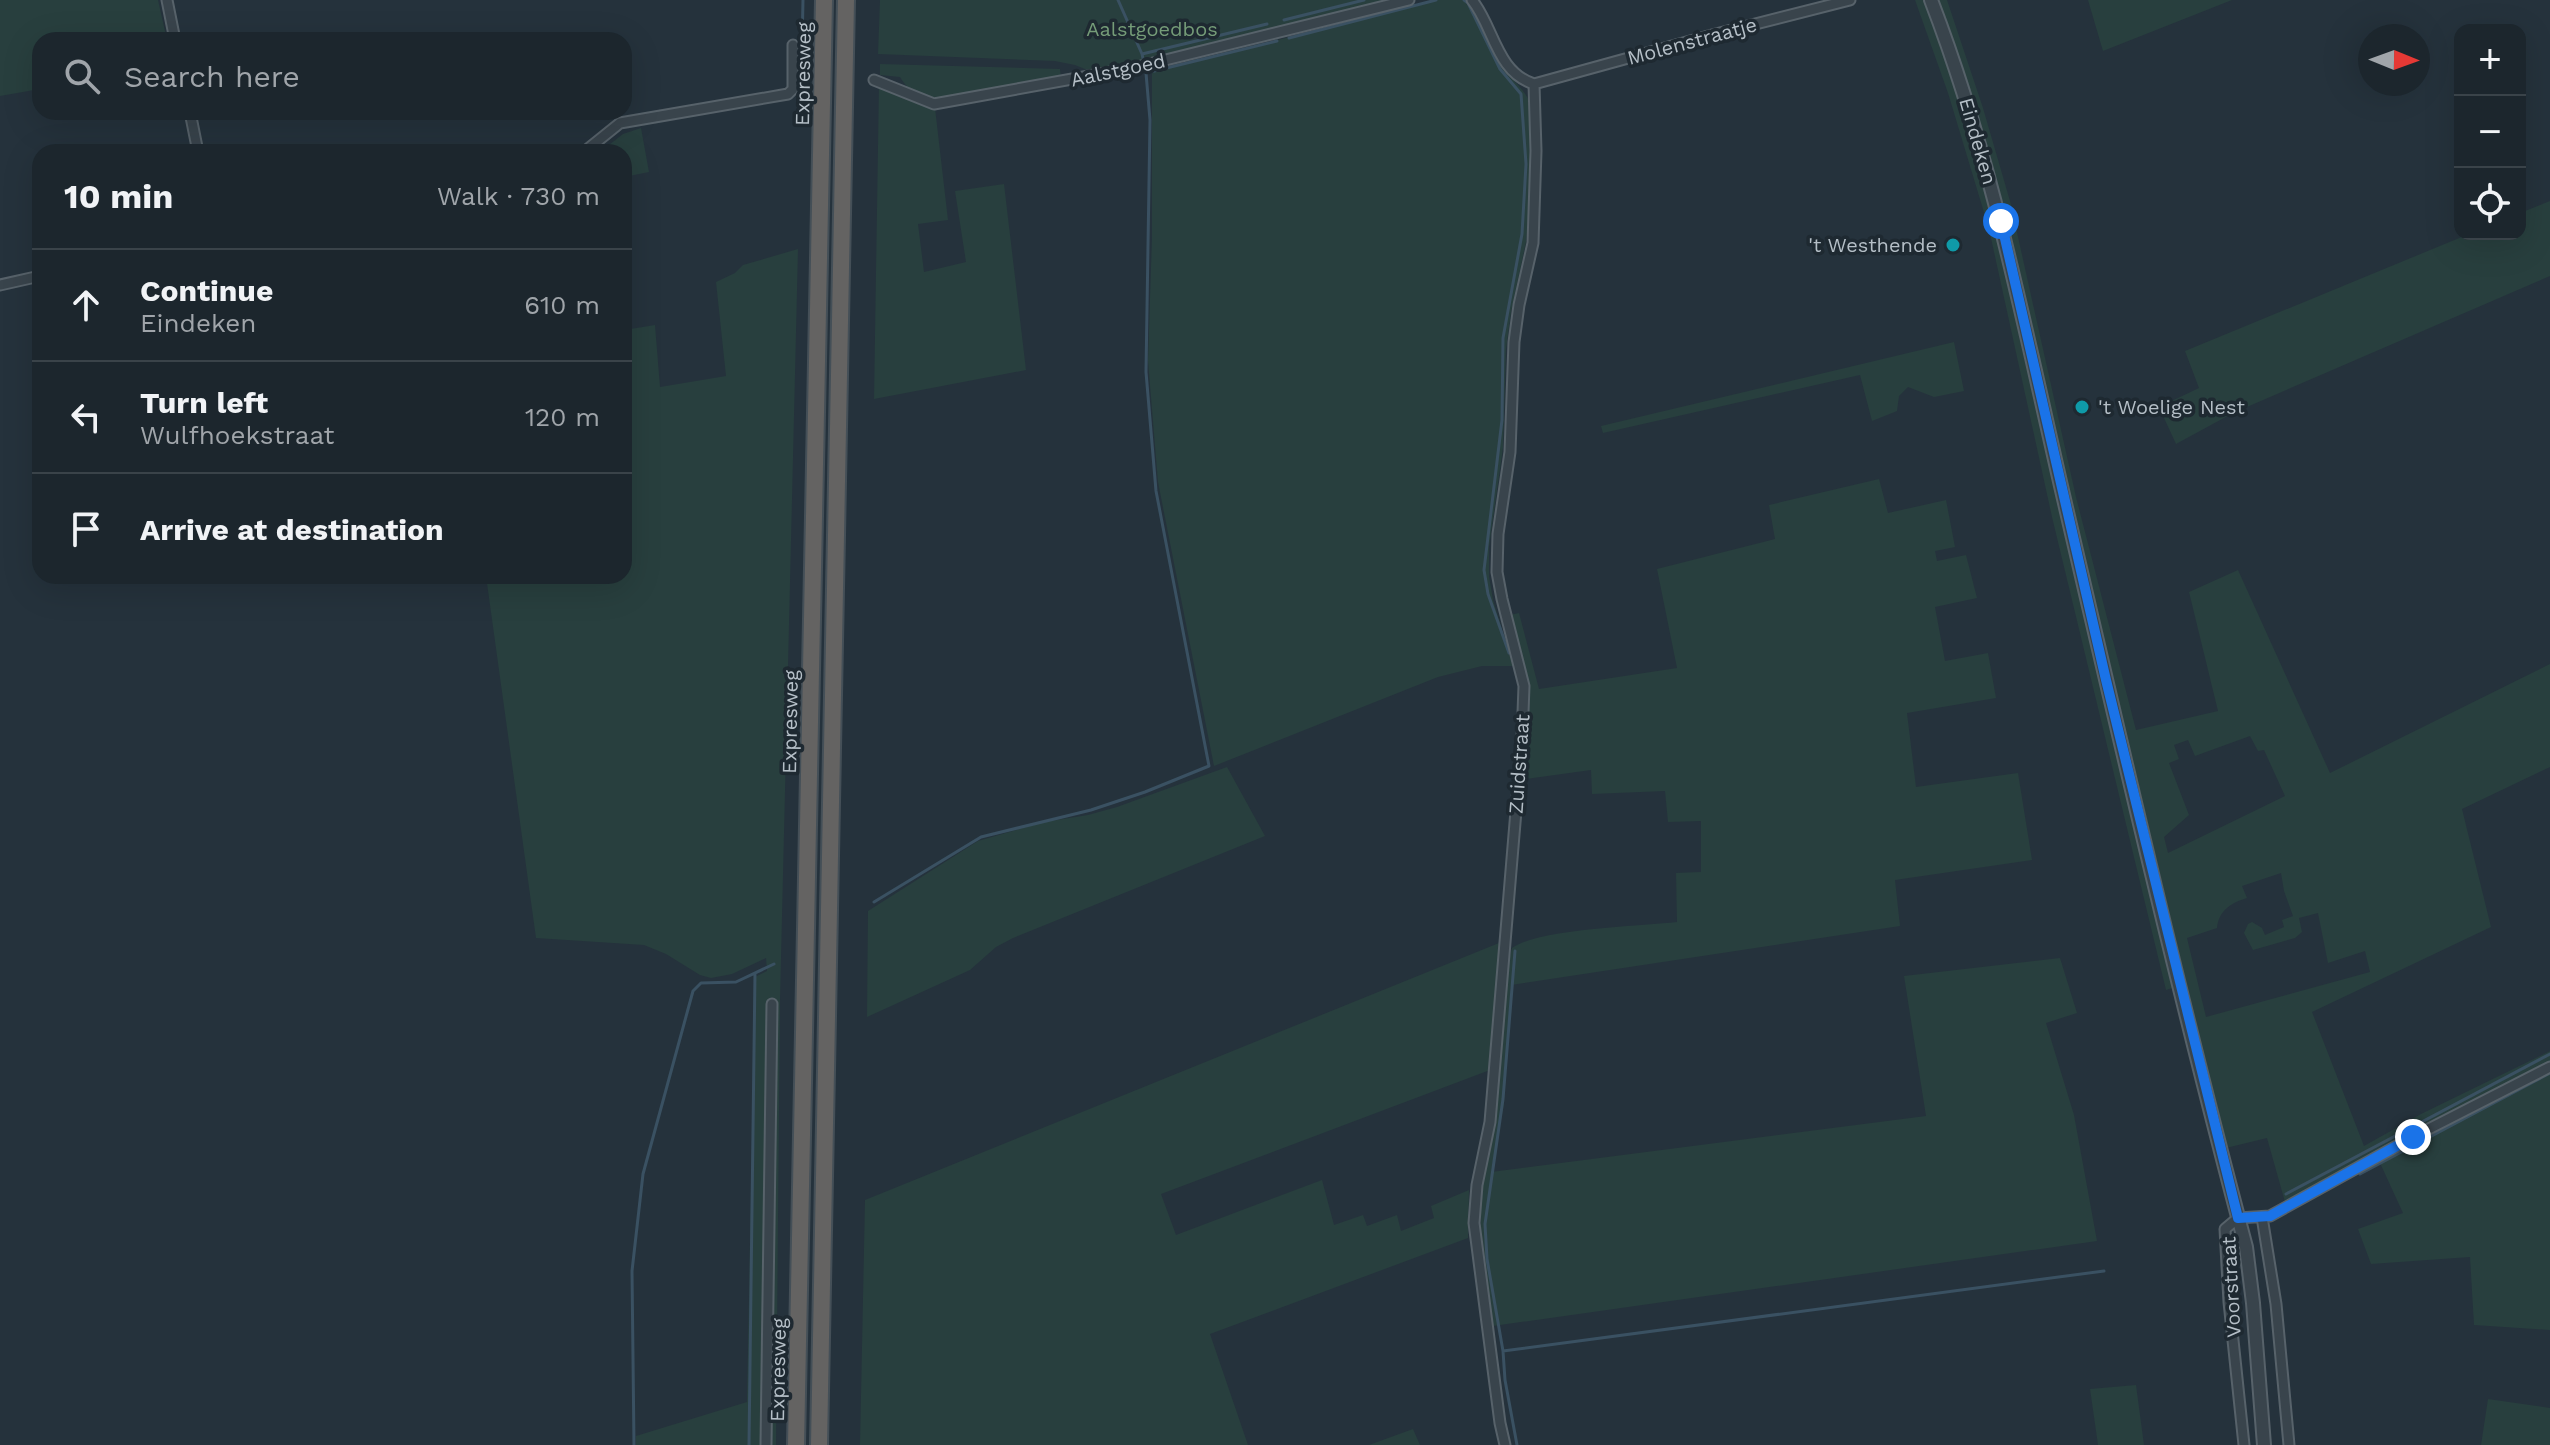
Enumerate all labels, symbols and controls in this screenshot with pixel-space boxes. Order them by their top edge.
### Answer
street label: Molenstraatje [1625,12,1759,70]
park label: Aalstgoedbos [1086,17,1218,41]
street label: Expresweg [790,22,816,126]
north arrow [2358,24,2430,96]
map controls [2454,24,2526,240]
button: + [2454,24,2526,96]
search box [32,32,632,120]
street label: Aalstgoed [1068,48,1168,92]
icon: search [60,54,104,98]
text: Search here [124,59,300,94]
street label: Eindeken [1954,95,2002,187]
button: − [2454,96,2526,168]
button: locate [2454,168,2526,240]
text: 10 min [64,176,173,216]
text: Walk · 730 m [437,181,600,211]
route start [1983,203,2019,239]
place label: 't Westhende [1808,233,1937,257]
marker: 't Westhende [1944,236,1962,254]
text: Continue [140,273,273,308]
icon: ahead [64,283,108,327]
text: 610 m [524,290,600,320]
text: Eindeken [140,308,256,338]
text: Turn left [140,385,268,420]
icon: left [64,395,108,439]
place label: 't Woelige Nest [2098,395,2246,419]
marker: 't Woelige Nest [2073,398,2091,416]
text: 120 m [525,402,600,432]
text: Wulfhoekstraat [140,420,335,450]
icon: arrive [64,507,108,551]
text: Arrive at destination [140,512,444,547]
street label: Expresweg [777,670,803,774]
street label: Zuidstraat [1504,713,1534,815]
route end [2395,1119,2431,1155]
street label: Voorstraat [2216,1235,2246,1338]
street label: Expresweg [765,1318,791,1422]

